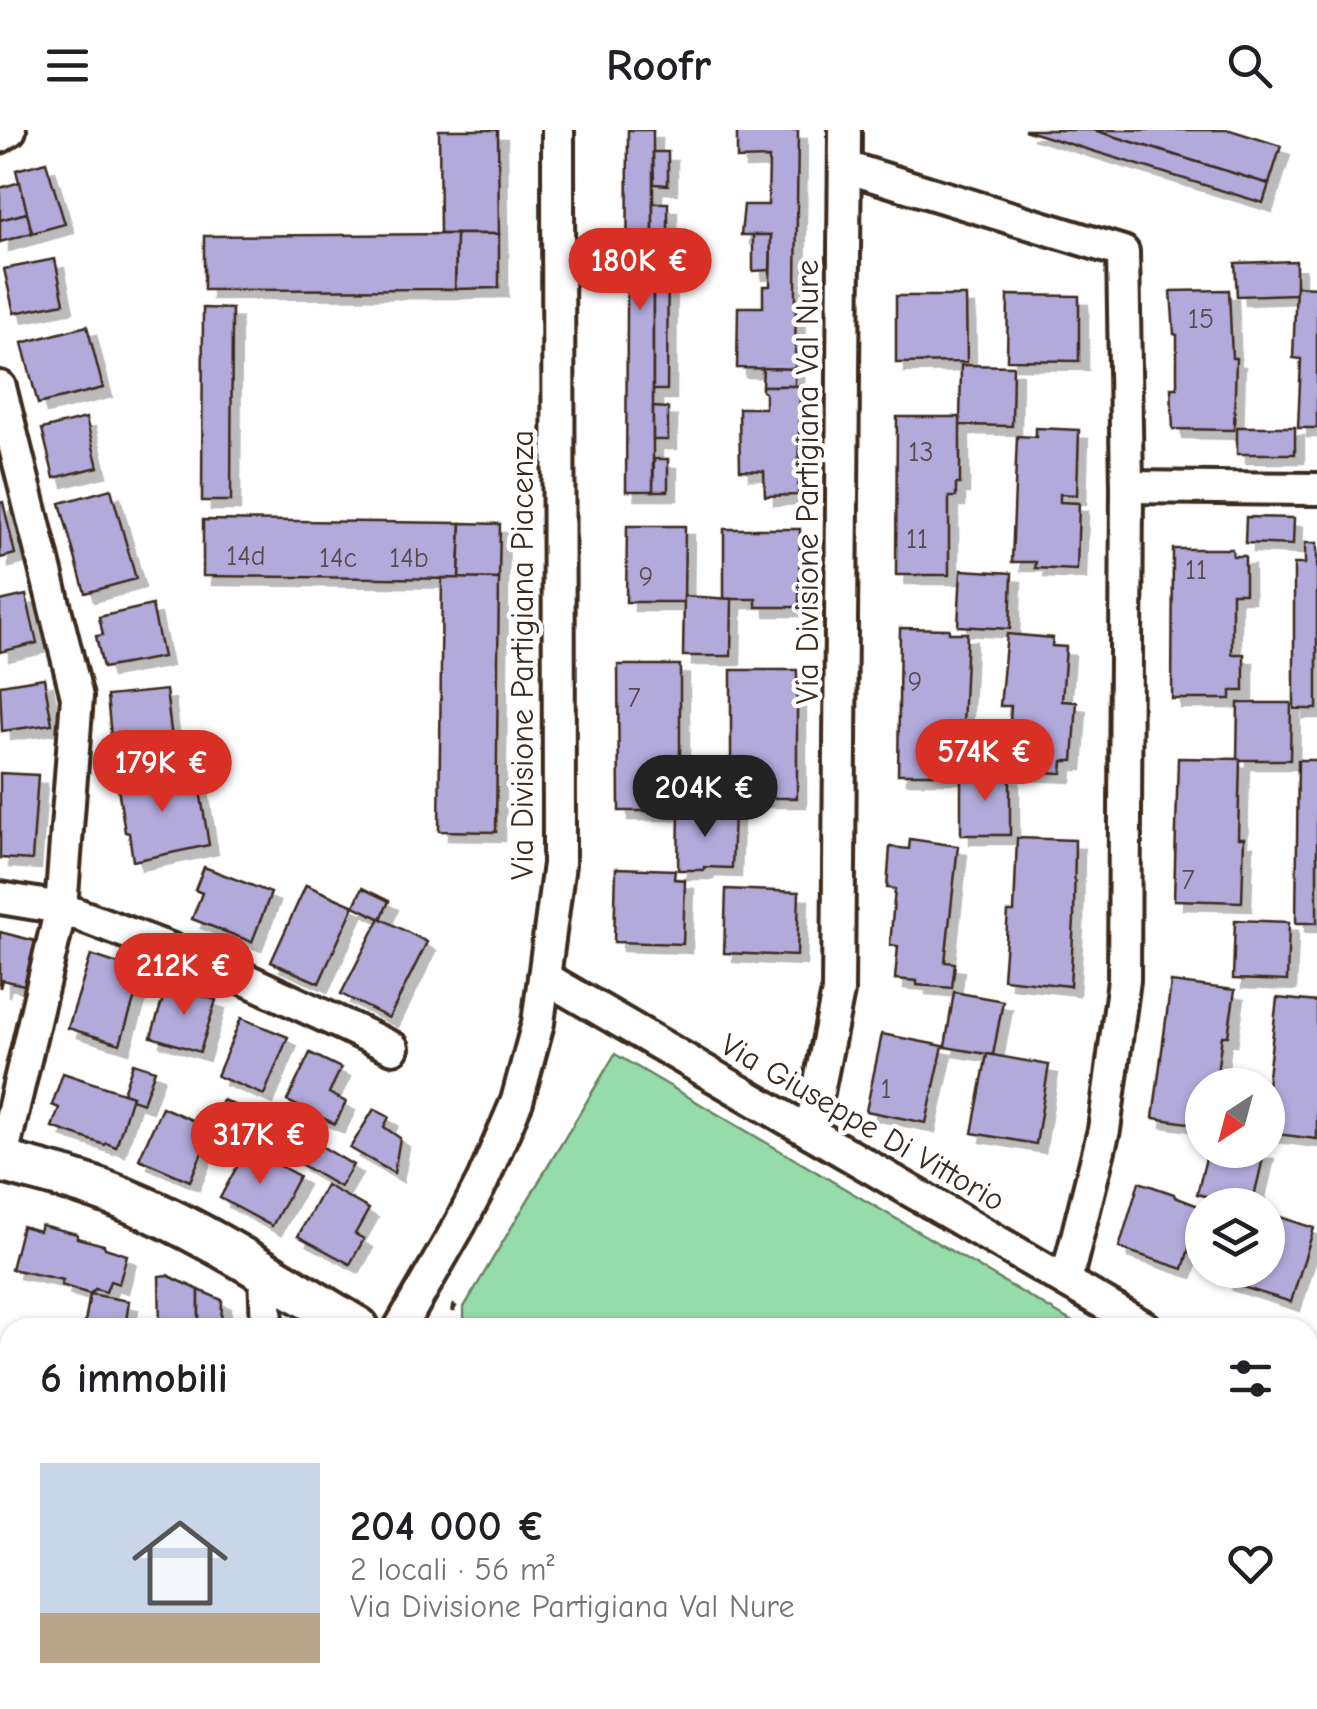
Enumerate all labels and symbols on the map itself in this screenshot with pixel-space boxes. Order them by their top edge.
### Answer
pin: 180K € [559,228,721,313]
street label: Via Divisione Partigiana Val Nure [789,260,826,704]
house number: 15 [1188,303,1214,335]
street label: Via Divisione Partigiana Piacenza [504,430,541,880]
house number: 13 [908,436,934,468]
house number: 11 [906,523,928,555]
house number: 14d [226,540,266,572]
house number: 14c [319,542,357,574]
house number: 14b [389,542,429,574]
house number: 11 [1185,554,1207,586]
house number: 9 [639,561,653,593]
house number: 9 [908,666,922,698]
house number: 7 [627,682,641,714]
pin: 574K € [904,719,1066,804]
pin: 179K € [81,730,243,815]
pin: 204K € [624,755,786,840]
house number: 7 [1181,864,1195,896]
pin: 212K € [103,933,265,1018]
street label: Via Giuseppe Di Vittorio [714,1026,1011,1219]
north arrow [1185,1068,1285,1168]
house number: 1 [880,1073,892,1105]
pin: 317K € [179,1102,341,1187]

